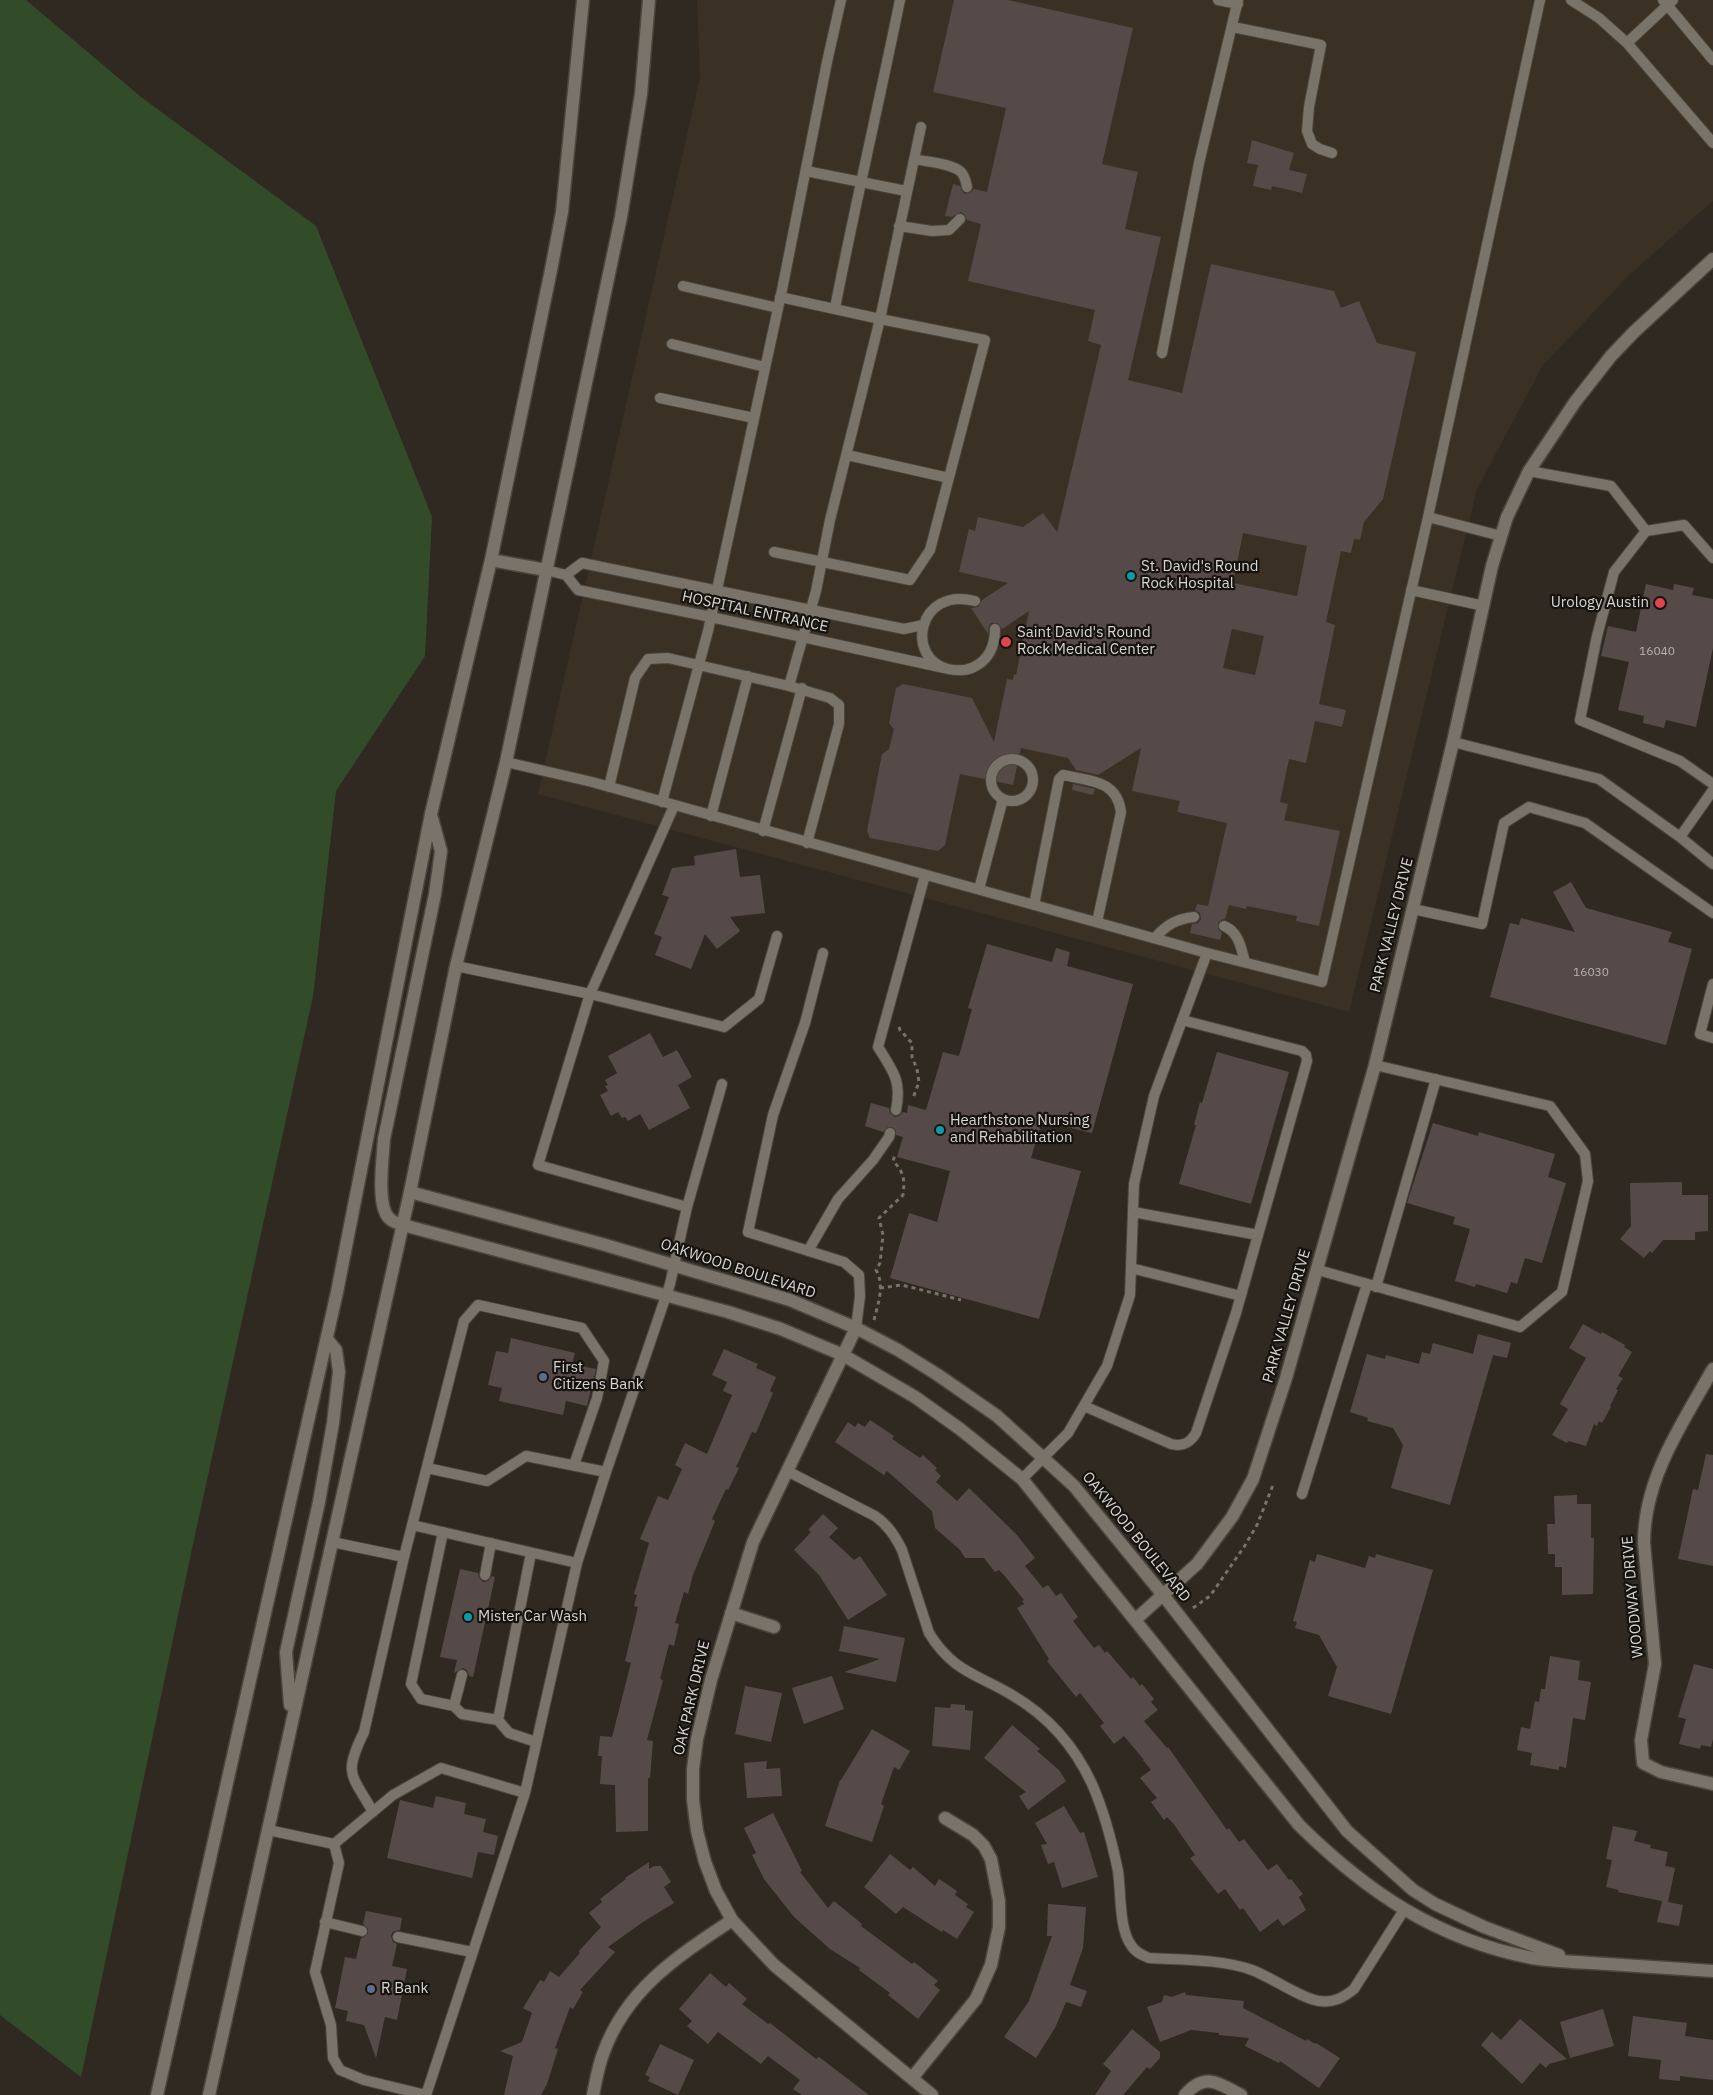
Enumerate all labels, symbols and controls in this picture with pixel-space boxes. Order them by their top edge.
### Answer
place label: St. David's Round Rock Hospital [1141,558,1258,593]
marker: St. David's Round Rock Hospital [1125,570,1137,582]
street label: HOSPITAL ENTRANCE [680,588,830,636]
place label: Urology Austin [1551,594,1649,612]
marker: Urology Austin [1653,596,1667,610]
place label: Saint David's Round Rock Medical Center [1017,624,1155,659]
marker: Saint David's Round Rock Medical Center [999,635,1013,649]
house number: 16040 [1639,645,1675,659]
street label: PARK VALLEY DRIVE [1367,856,1417,994]
house number: 16030 [1573,966,1609,980]
place label: Hearthstone Nursing and Rehabilitation [950,1112,1089,1147]
marker: Hearthstone Nursing and Rehabilitation [934,1124,946,1136]
street label: OAKWOOD BOULEVARD [658,1235,818,1303]
street label: PARK VALLEY DRIVE [1259,1247,1315,1385]
place label: First Citizens Bank [553,1359,644,1394]
marker: First Citizens Bank [537,1371,549,1383]
street label: OAKWOOD BOULEVARD [1078,1468,1194,1606]
street label: WOODWAY DRIVE [1619,1535,1647,1659]
place label: Mister Car Wash [478,1608,587,1626]
marker: Mister Car Wash [462,1611,474,1623]
street label: OAK PARK DRIVE [670,1639,714,1757]
place label: R Bank [381,1980,428,1998]
marker: R Bank [365,1983,377,1995]

